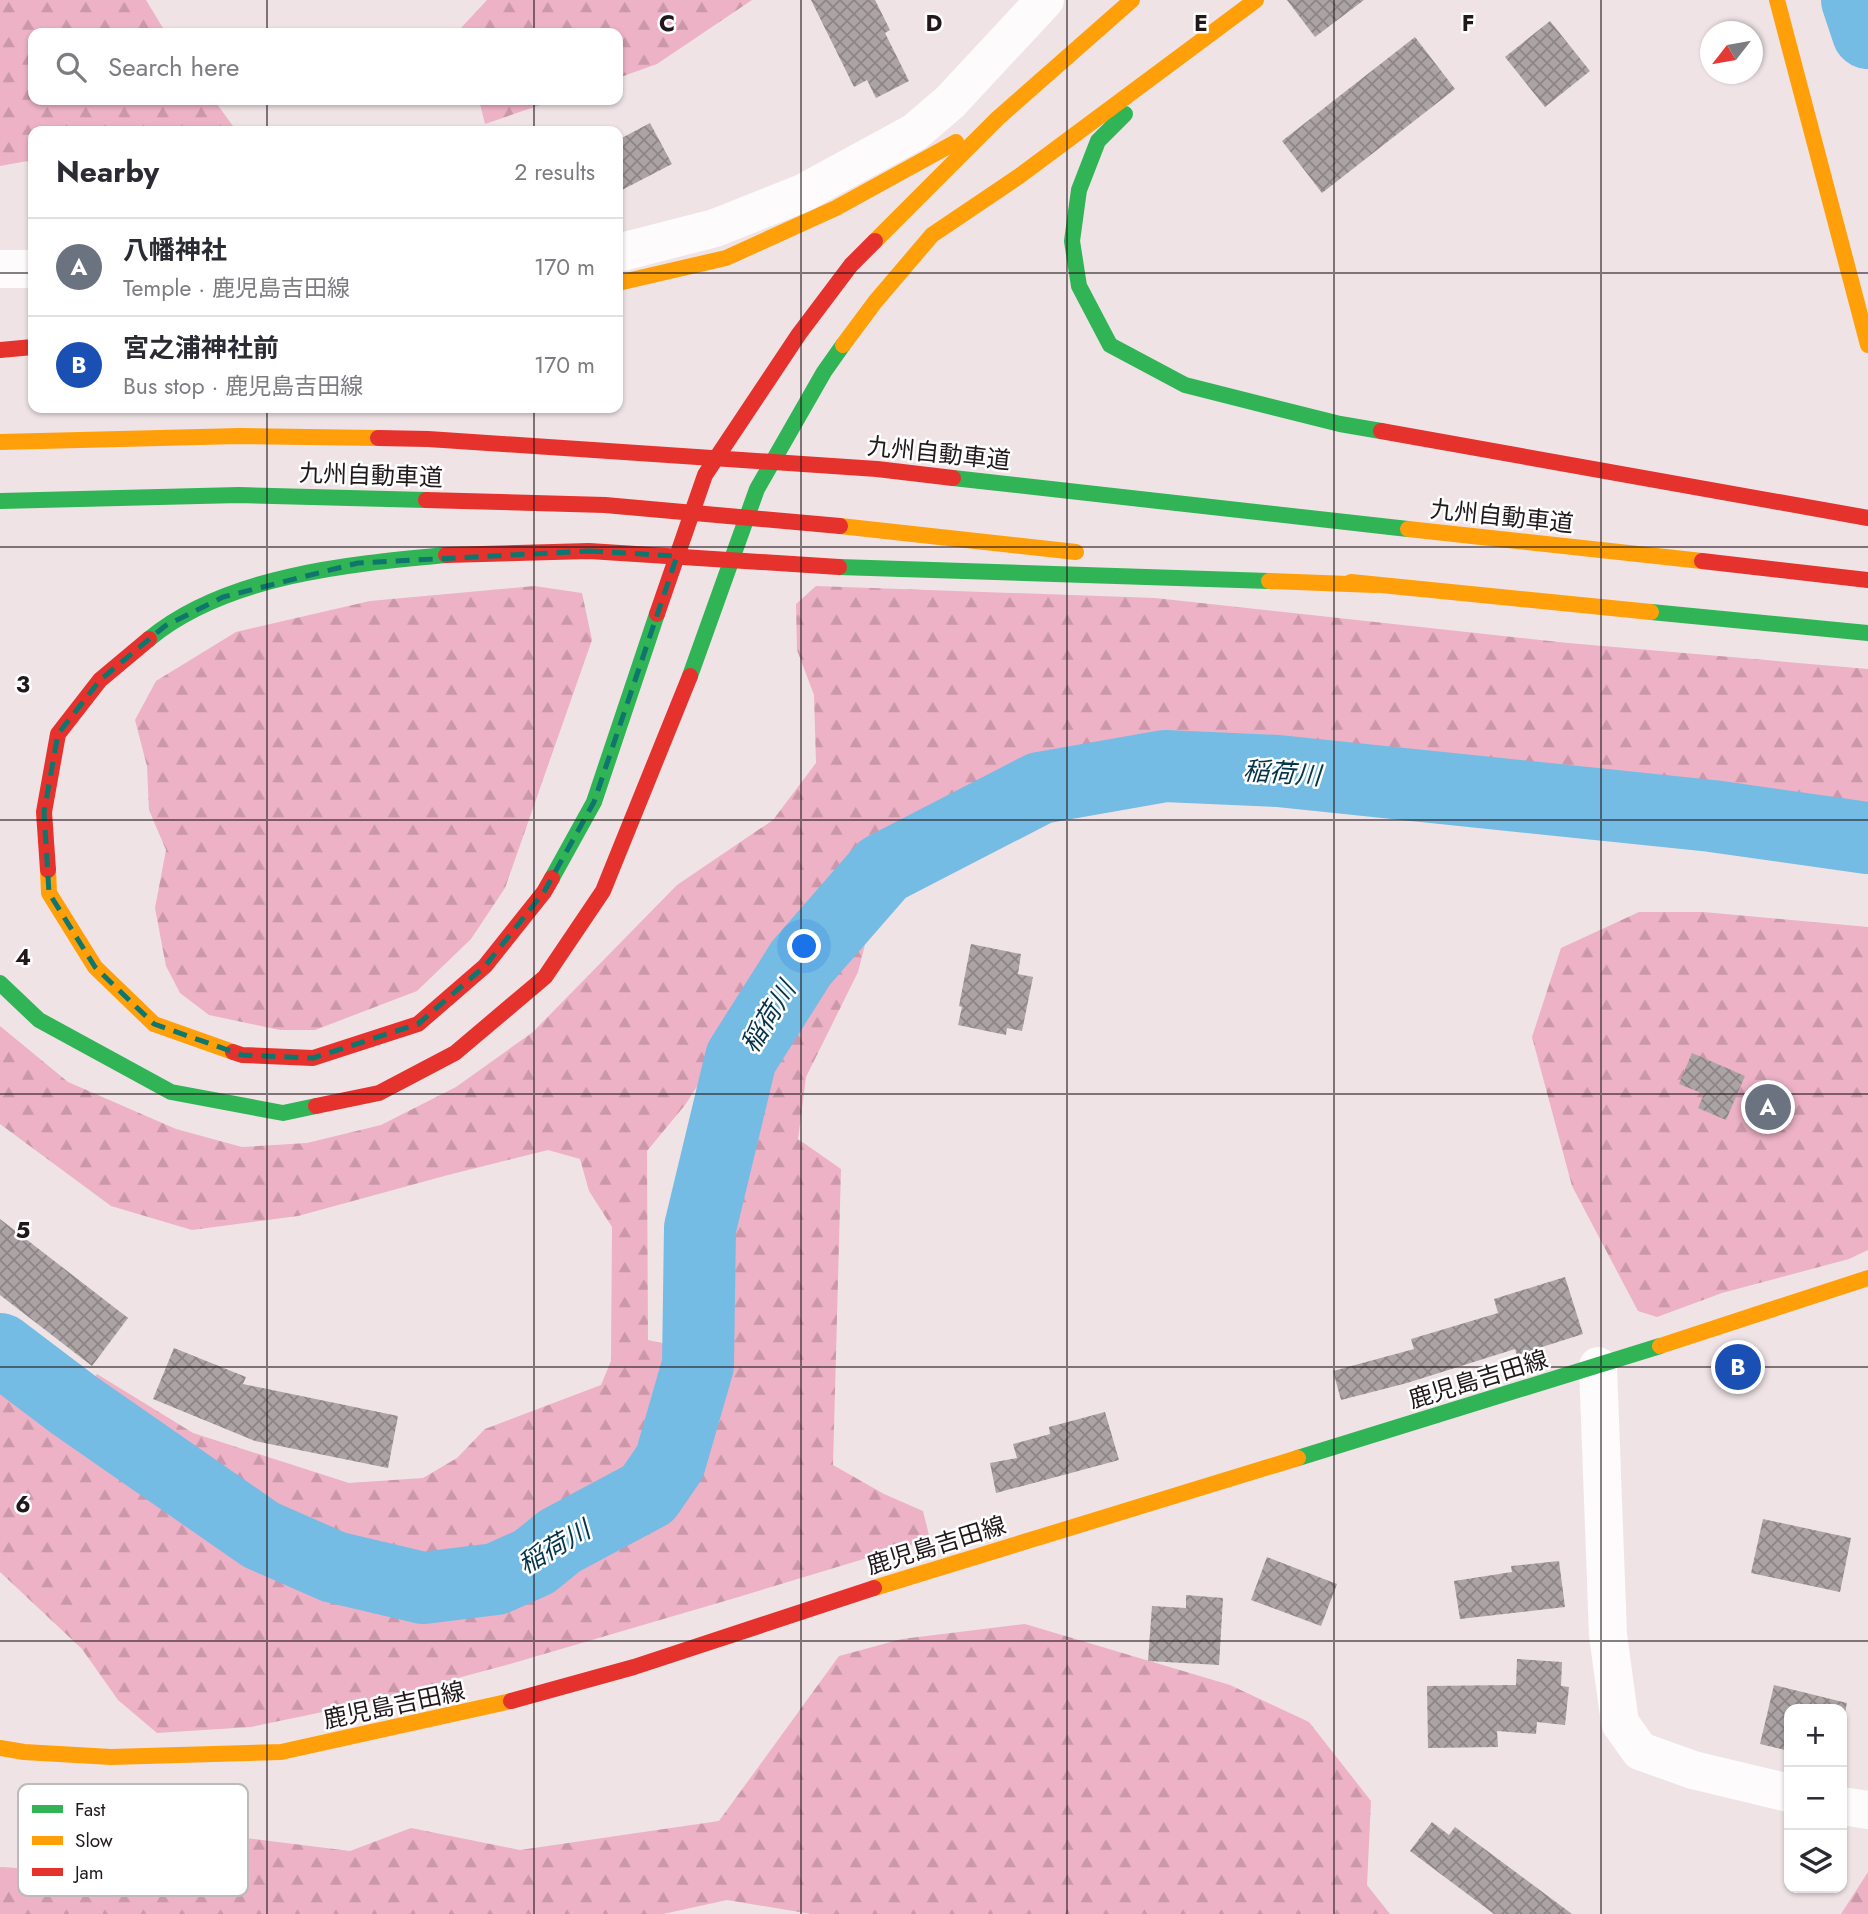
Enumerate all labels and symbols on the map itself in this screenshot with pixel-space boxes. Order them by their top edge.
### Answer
text: C [659,6,675,40]
text: D [926,6,943,40]
text: E [1194,6,1208,40]
text: F [1462,6,1474,40]
north arrow [1700,21,1763,84]
street label: 九州自動車道 [866,428,1012,478]
street label: 九州自動車道 [298,455,444,495]
street label: 九州自動車道 [1429,491,1575,541]
text: 3 [16,667,30,701]
water label: 稲荷川 [1242,751,1325,795]
your location [787,929,821,963]
text: 4 [15,940,31,974]
water label: 稲荷川 [731,971,806,1060]
pin: A [1745,1081,1791,1133]
text: 5 [16,1213,30,1247]
street label: 鹿児島吉田線 [1404,1341,1552,1417]
pin: B [1715,1341,1761,1393]
text: 6 [15,1487,31,1521]
street label: 鹿児島吉田線 [862,1507,1010,1583]
water label: 稲荷川 [511,1510,600,1583]
street label: 鹿児島吉田線 [320,1673,468,1737]
legend [18,1784,248,1896]
text: Fast [75,1796,106,1823]
text: Slow [75,1827,113,1854]
text: Jam [72,1859,104,1886]

